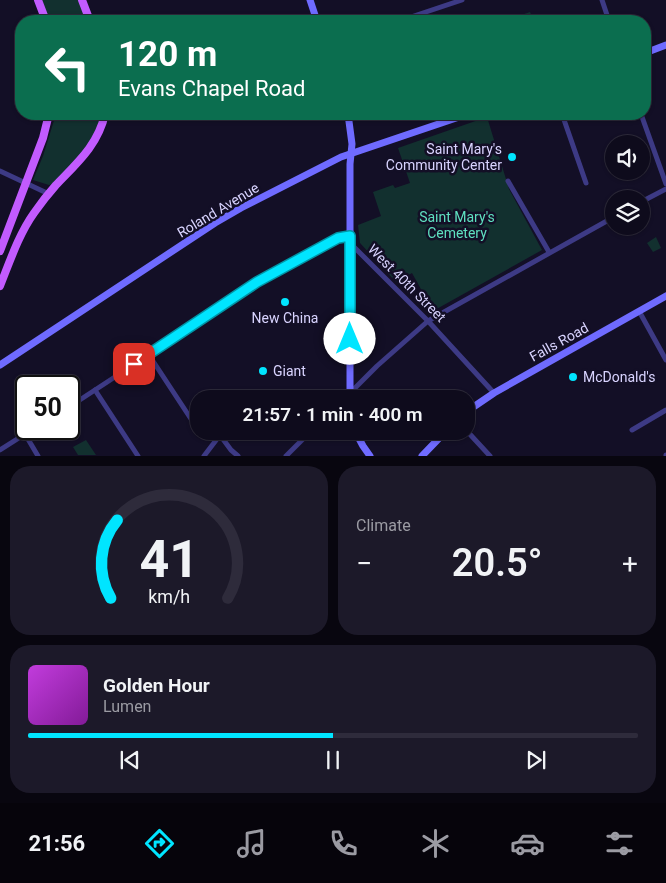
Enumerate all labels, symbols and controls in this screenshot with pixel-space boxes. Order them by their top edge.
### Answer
text: 120 m [118,34,217,75]
icon: left [35,35,100,100]
text: Evans Chapel Road [118,76,305,101]
map controls [605,135,650,235]
button: sound [605,135,650,180]
place label: Saint Mary's Community Center [386,141,502,173]
marker: Saint Mary's Community Center [506,151,518,163]
street label: Roland Avenue [174,179,262,241]
button: layers [605,190,650,235]
park label: Saint Mary's Cemetery [419,209,495,241]
street label: West 40th Street [365,241,449,325]
marker: New China [279,296,291,308]
place label: New China [252,310,318,326]
position arrow [323,312,375,364]
street label: Falls Road [527,319,591,365]
pin [113,343,155,385]
icon: arrive [120,350,148,378]
place label: Giant [273,363,306,379]
marker: Giant [257,365,269,377]
place label: McDonald's [583,369,656,385]
marker: McDonald's [567,371,579,383]
speed limit sign: 50 [15,375,80,440]
text: 21:57 · 1 min · 400 m [242,403,423,426]
text: Climate [356,516,411,535]
text: 41 [139,529,199,590]
text: 20.5° [452,541,542,585]
text: − [356,547,372,580]
text: + [622,547,638,580]
text: km/h [148,586,190,607]
text: Golden Hour [103,674,210,697]
text: Lumen [103,697,151,716]
icon: previous [116,746,144,774]
icon: pause [319,746,347,774]
icon: next [522,746,550,774]
icon: directions [142,826,177,861]
icon: music [234,826,269,861]
icon: phone [326,826,361,861]
icon: climate [418,826,453,861]
icon: car [510,826,545,861]
icon: filters [602,826,637,861]
text: 21:56 [29,831,85,856]

